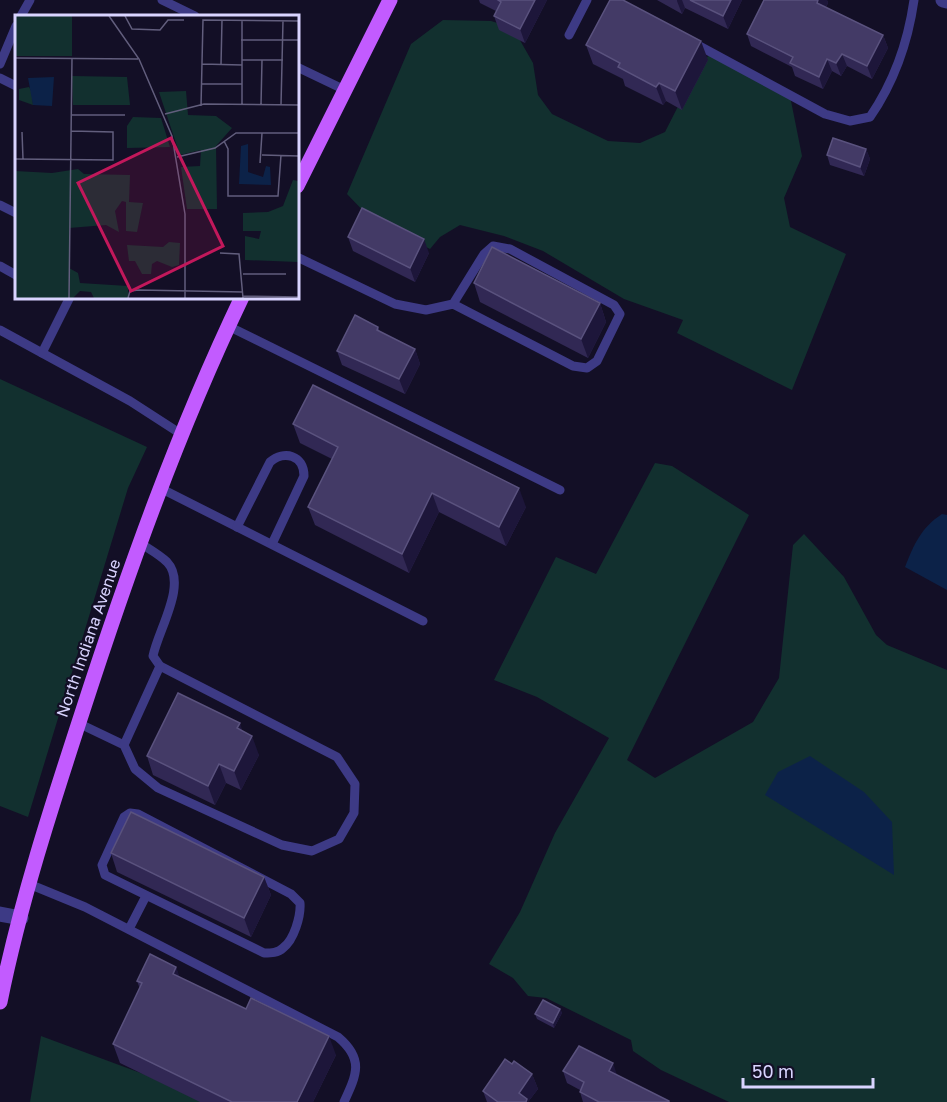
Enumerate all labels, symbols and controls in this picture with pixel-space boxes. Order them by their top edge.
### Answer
inset map [15,15,298,298]
street label: North Indiana Avenue [52,556,124,720]
scale bar [743,1051,874,1089]
text: 50 m [752,1060,794,1082]

